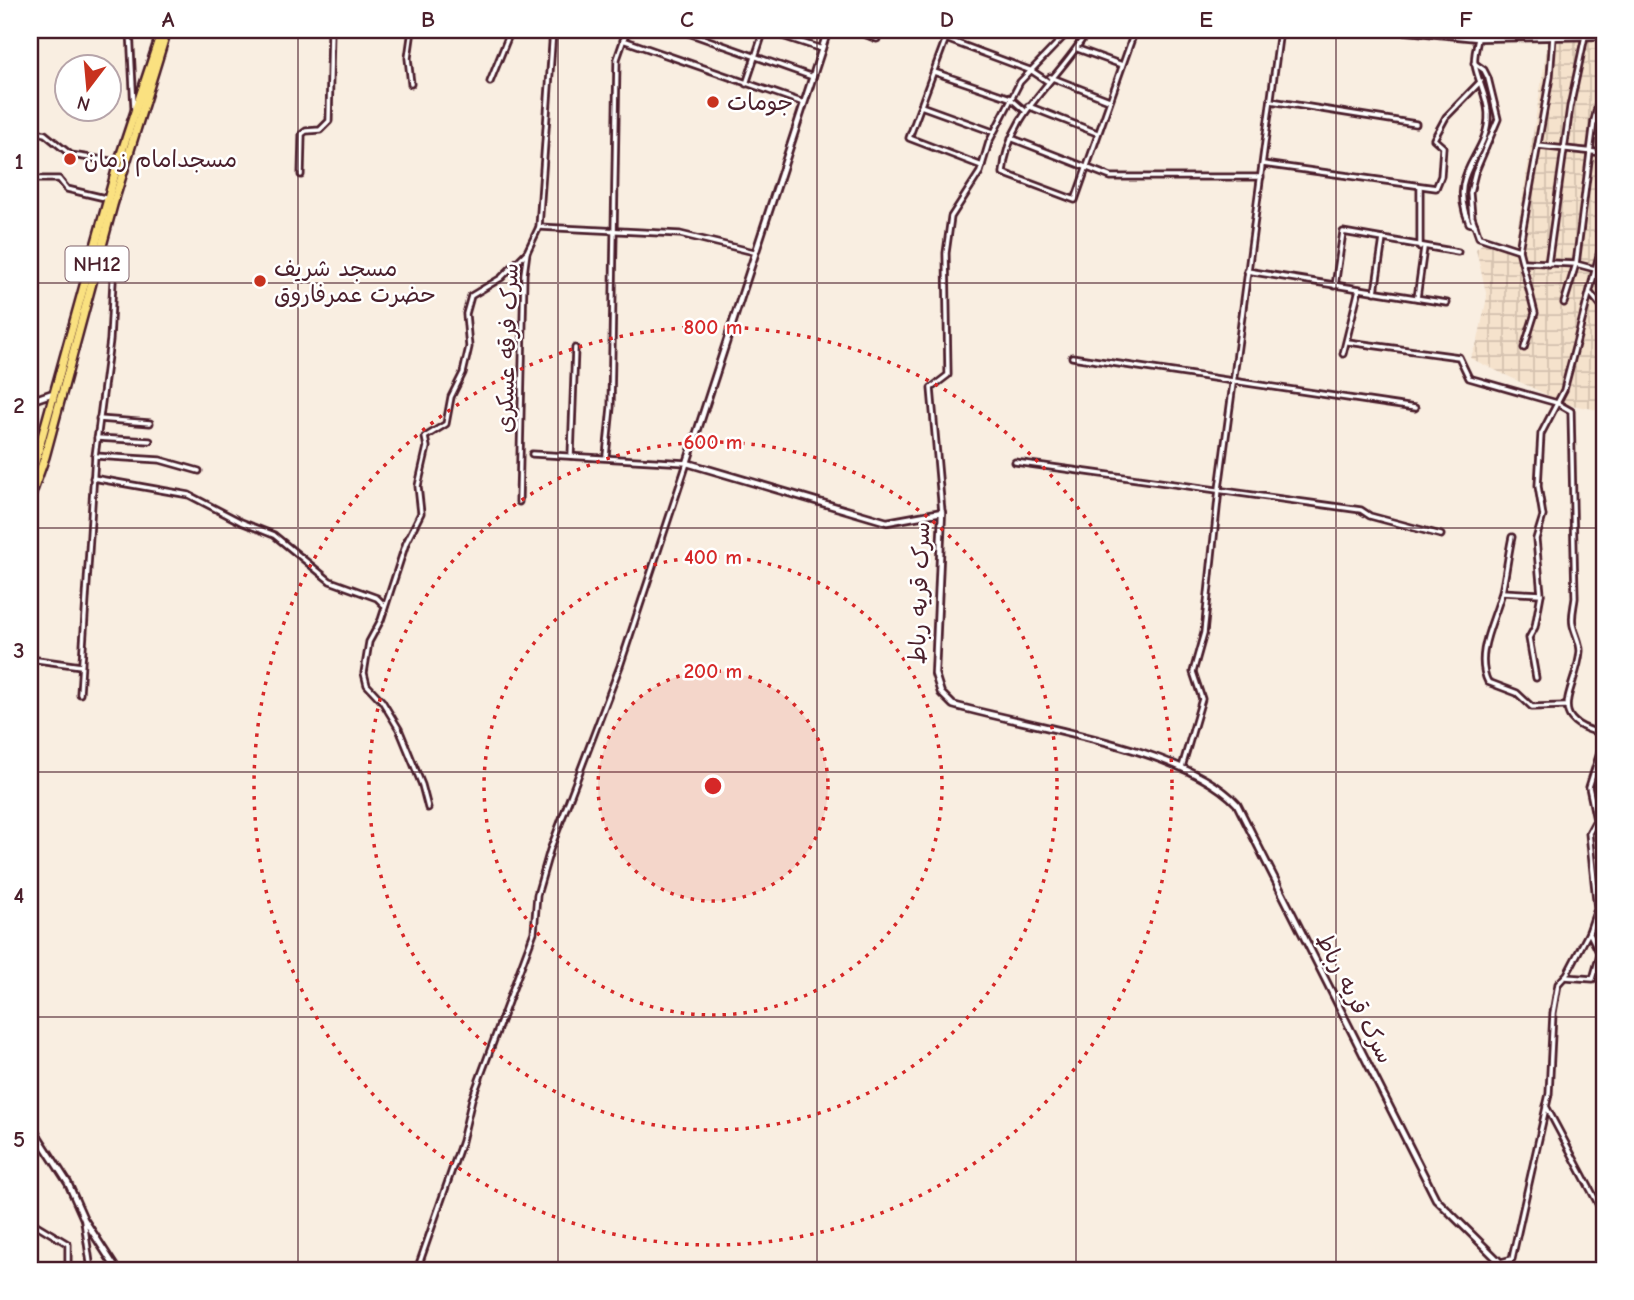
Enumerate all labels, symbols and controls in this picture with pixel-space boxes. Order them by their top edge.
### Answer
text: A [162,6,175,33]
text: B [421,6,435,33]
text: C [680,6,694,33]
text: D [940,6,954,33]
text: E [1199,6,1213,33]
text: F [1459,6,1473,33]
north arrow [52,52,122,122]
place label: جومات [727,89,793,116]
text: N [75,91,93,116]
marker: جومات [705,94,721,110]
place label: مسجدامام زمان [84,146,237,177]
text: 1 [14,148,24,175]
marker: مسجدامام زمان [62,151,78,167]
road number: NH12 [66,246,128,282]
place label: مسجد شریف حضرت عمرفاروق [274,255,436,308]
street label: سرک فرقه عسکری [491,263,524,434]
marker: مسجد شریف حضرت عمرفاروق [252,273,268,289]
text: 800 m [684,315,742,339]
text: 2 [13,392,25,419]
text: 600 m [683,430,743,454]
street label: سرک قریه رباط [904,521,935,665]
text: 400 m [684,545,742,569]
text: 3 [13,637,25,664]
text: 200 m [684,659,742,683]
centre of rings [701,774,725,798]
text: 4 [14,882,25,909]
street label: سرک قریه رباط [1310,929,1399,1068]
text: 5 [13,1126,25,1153]

